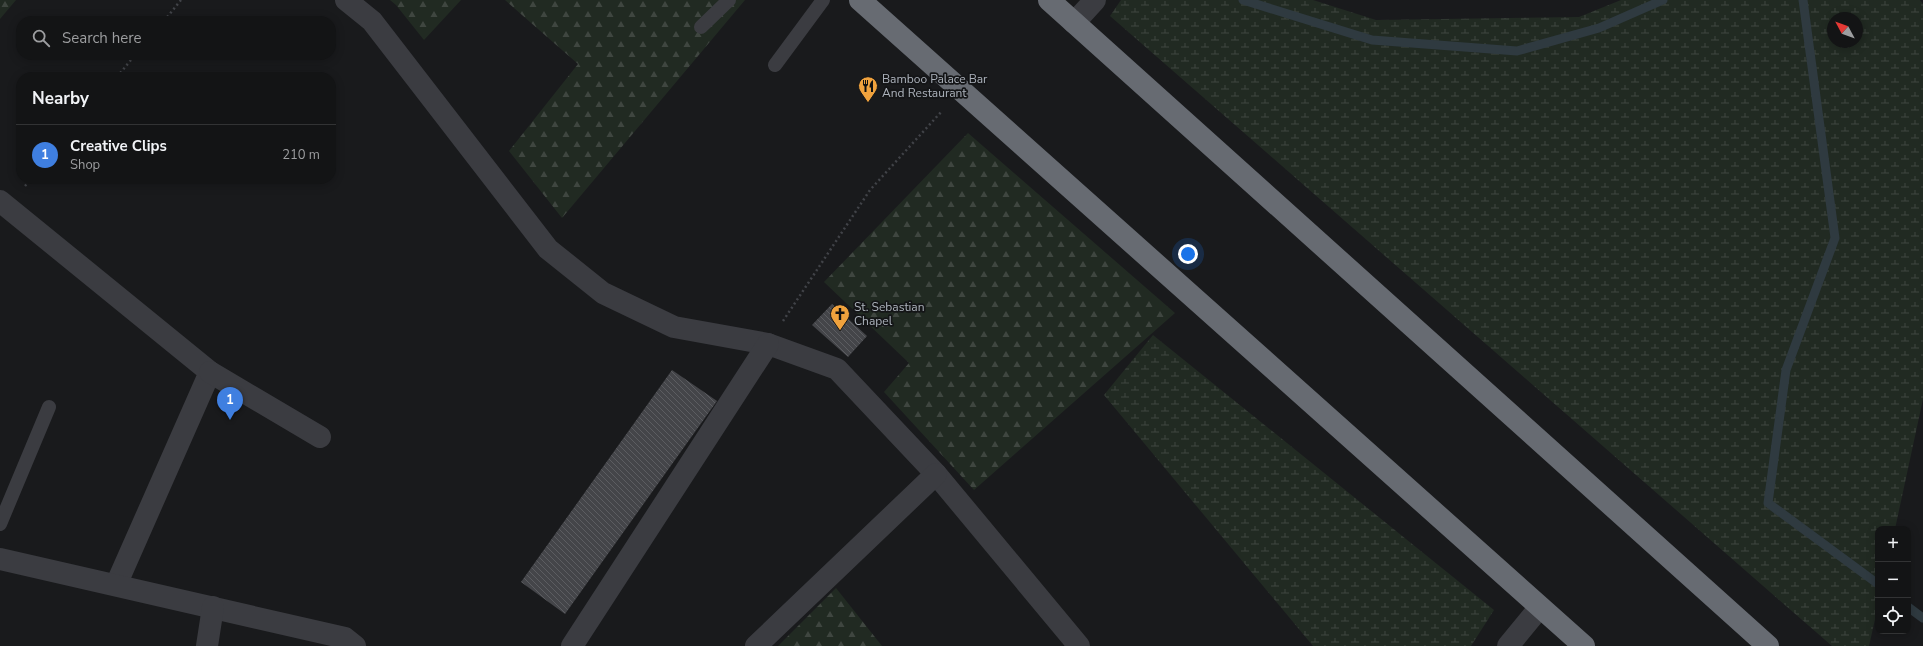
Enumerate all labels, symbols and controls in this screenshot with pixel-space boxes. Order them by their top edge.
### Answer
north arrow [1827,12,1863,48]
search box [16,16,336,60]
icon: search [30,27,52,49]
text: Search here [62,28,142,48]
place label: Bamboo Palace Bar And Restaurant [882,71,988,101]
restaurant icon: Bamboo Palace Bar And Restaurant [857,75,879,103]
text: Nearby [32,87,89,110]
text: Creative Clips [70,136,167,156]
text: 1 [41,146,49,164]
text: 210 m [282,146,320,164]
text: Shop [70,156,100,174]
your location [1178,244,1198,264]
place label: St. Sebastian Chapel [854,299,925,329]
church icon: St. Sebastian Chapel [829,303,851,331]
pin: 1 [217,387,243,420]
map controls [1875,526,1911,634]
button: + [1875,526,1911,562]
button: − [1875,562,1911,598]
button: locate [1875,598,1911,634]

